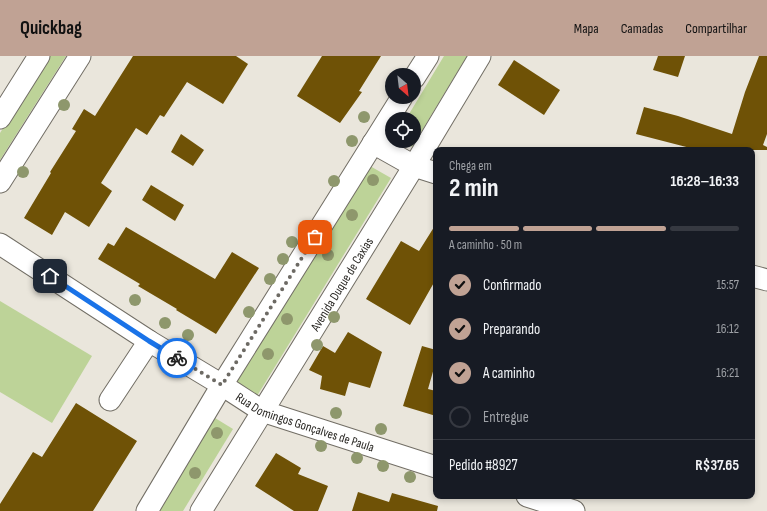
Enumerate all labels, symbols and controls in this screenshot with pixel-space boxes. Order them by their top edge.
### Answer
text: Quickbag [20,17,82,40]
text: Mapa [574,20,599,37]
text: Camadas [621,20,663,37]
text: Compartilhar [685,20,747,37]
north arrow [385,68,421,104]
map controls [385,68,421,148]
button: locate [385,112,421,148]
text: Chega em [449,158,492,174]
text: 16:28–16:33 [671,172,739,191]
text: 2 min [449,173,499,204]
pin [298,220,332,254]
icon: bag [304,226,326,248]
street label: Avenida Duque de Caxias [307,234,377,335]
text: A caminho · 50 m [449,237,522,253]
pin [33,259,67,293]
icon: home [39,265,61,287]
icon: check [449,274,471,296]
text: Confirmado [483,276,542,295]
text: 15:57 [716,277,739,293]
icon: check [449,318,471,340]
text: Preparando [483,320,540,339]
text: 16:12 [716,321,739,337]
courier [157,338,197,378]
icon: bike [166,347,188,369]
icon: check [449,362,471,384]
text: A caminho [483,364,535,383]
text: 16:21 [716,365,739,381]
street label: Rua Domingos Gonçalves de Paula [233,389,376,456]
text: Entregue [483,408,529,427]
text: Pedido #8927 [449,456,518,475]
text: R$37.65 [695,456,739,475]

